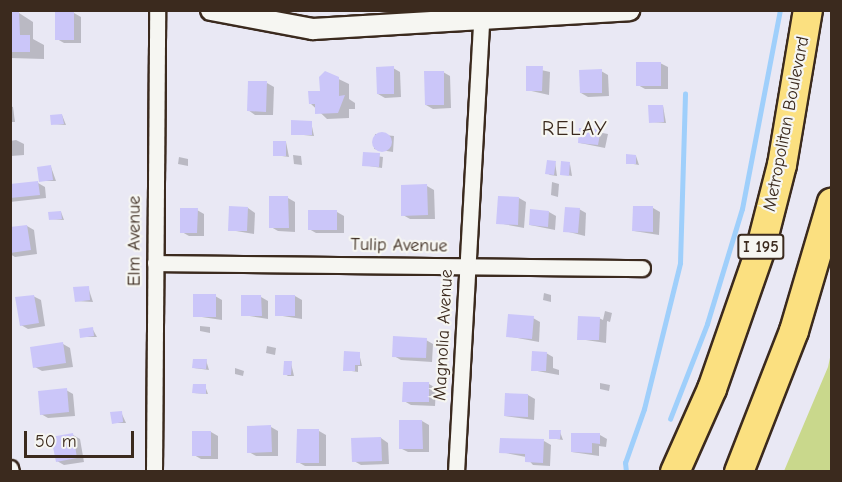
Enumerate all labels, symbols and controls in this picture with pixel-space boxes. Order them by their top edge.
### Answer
street label: Metropolitan Boulevard [759,35,815,213]
district label: RELAY [542,115,608,141]
street label: Elm Avenue [124,196,146,286]
street label: Tulip Avenue [350,234,448,258]
road number: I 195 [737,234,785,260]
street label: Magnolia Avenue [430,269,458,401]
scale bar [27,419,136,457]
text: 50 m [35,431,77,452]

